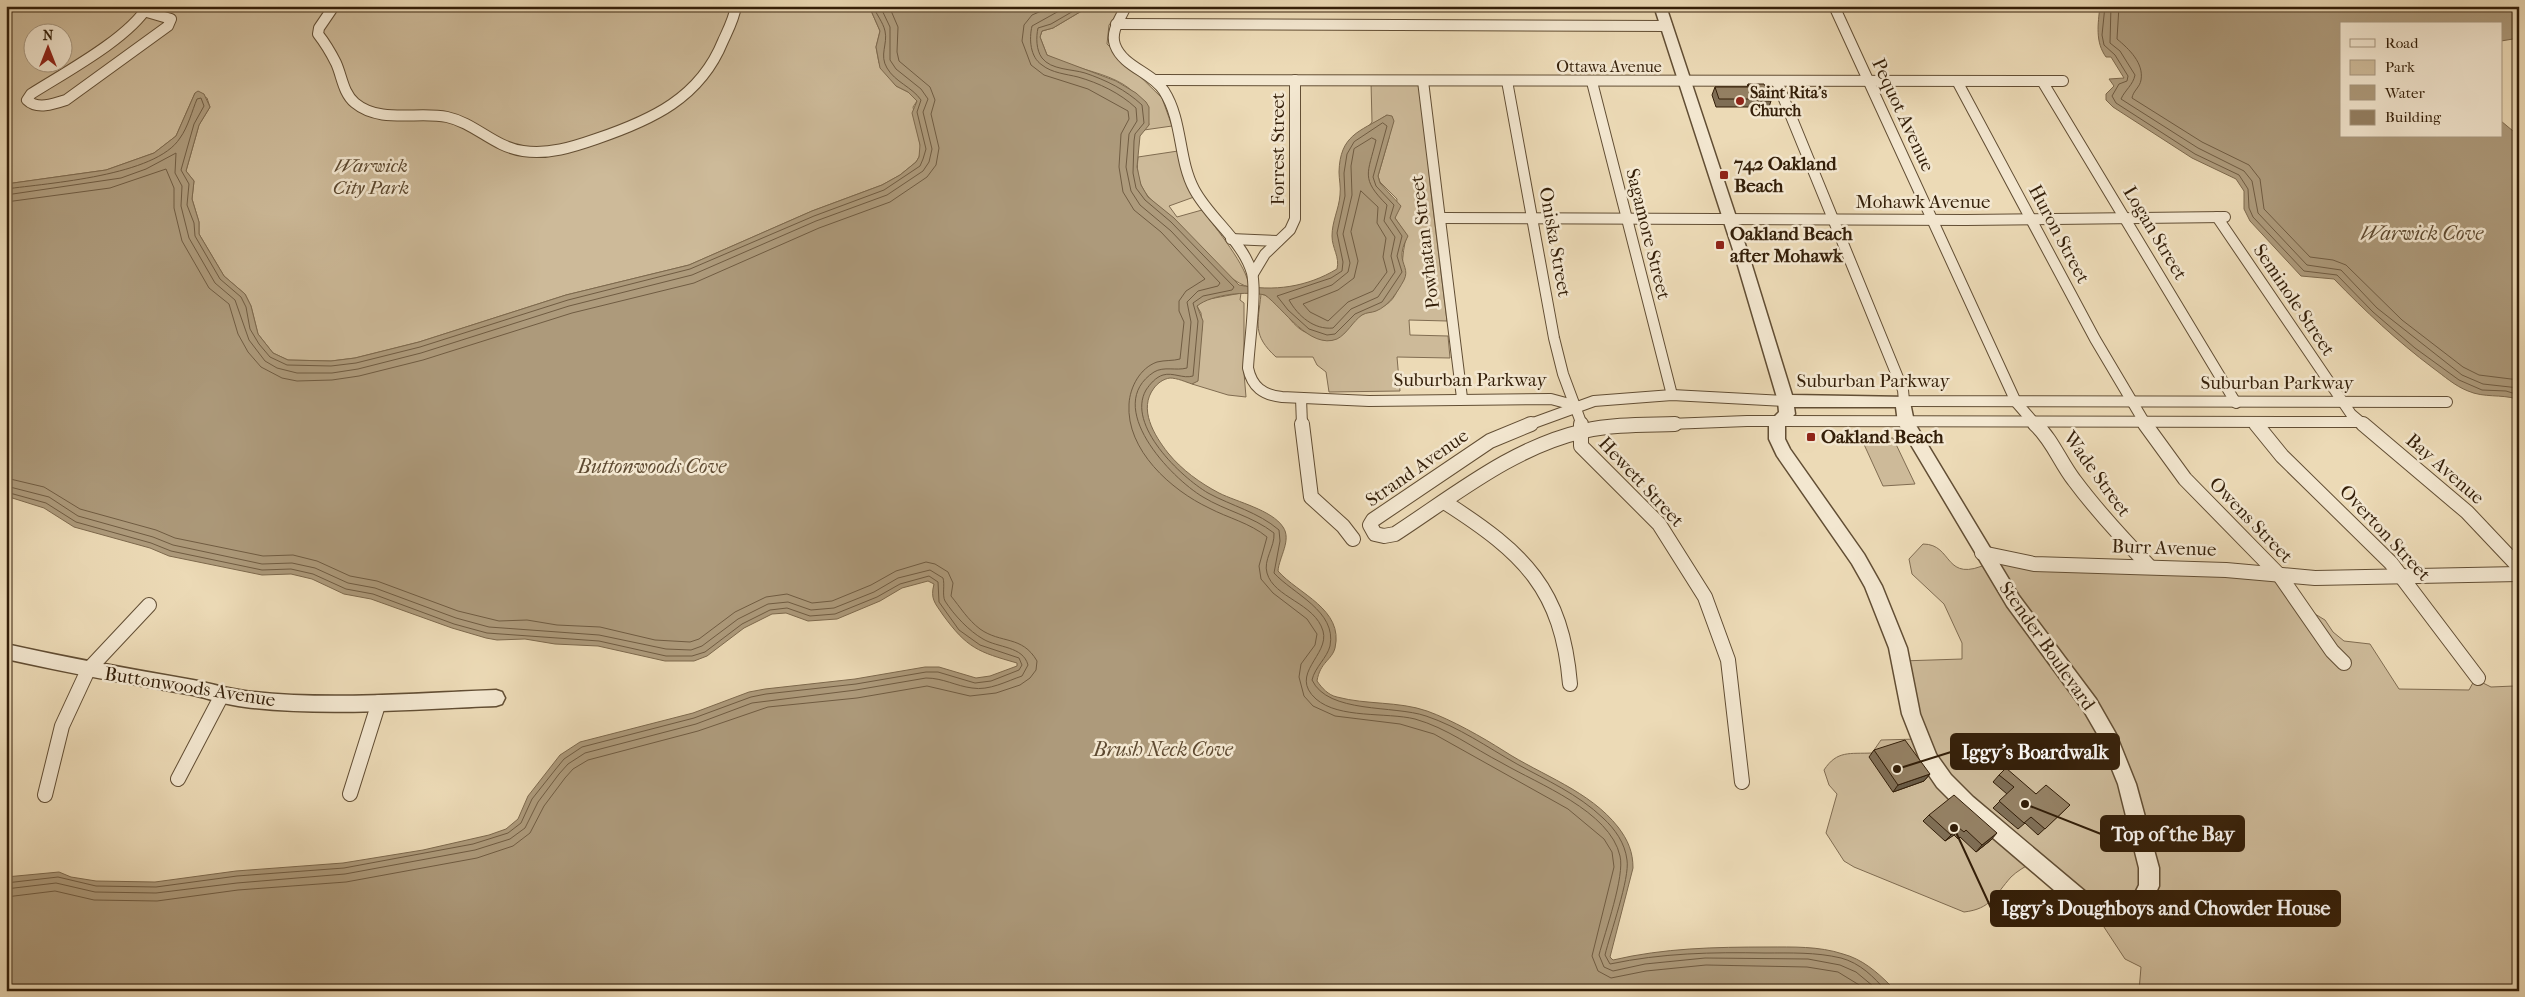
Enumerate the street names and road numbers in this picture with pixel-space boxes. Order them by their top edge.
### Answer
street label: Pequot Avenue [1867,55,1939,175]
street label: Ottawa Avenue [1556,57,1662,76]
street label: Forrest Street [1267,92,1289,206]
street label: Sagamore Street [1621,166,1675,302]
street label: Powhatan Street [1406,174,1444,310]
street label: Huron Street [2024,181,2094,287]
street label: Logan Street [2118,182,2192,284]
street label: Oniska Street [1534,185,1576,299]
street label: Mohawk Avenue [1856,191,1990,213]
street label: Seminole Street [2249,240,2340,360]
street label: Suburban Parkway [1393,369,1547,391]
street label: Suburban Parkway [1796,370,1950,392]
street label: Suburban Parkway [2200,372,2354,394]
street label: Strand Avenue [1361,425,1473,511]
street label: Wade Street [2058,426,2135,521]
street label: Bay Avenue [2401,429,2489,509]
street label: Hewett Street [1594,432,1688,532]
street label: Owens Street [2205,473,2297,568]
street label: Overton Street [2335,480,2435,586]
street label: Burr Avenue [2111,535,2217,561]
street label: Stender Boulevard [1994,577,2100,715]
street label: Buttonwoods Avenue [103,663,277,711]

